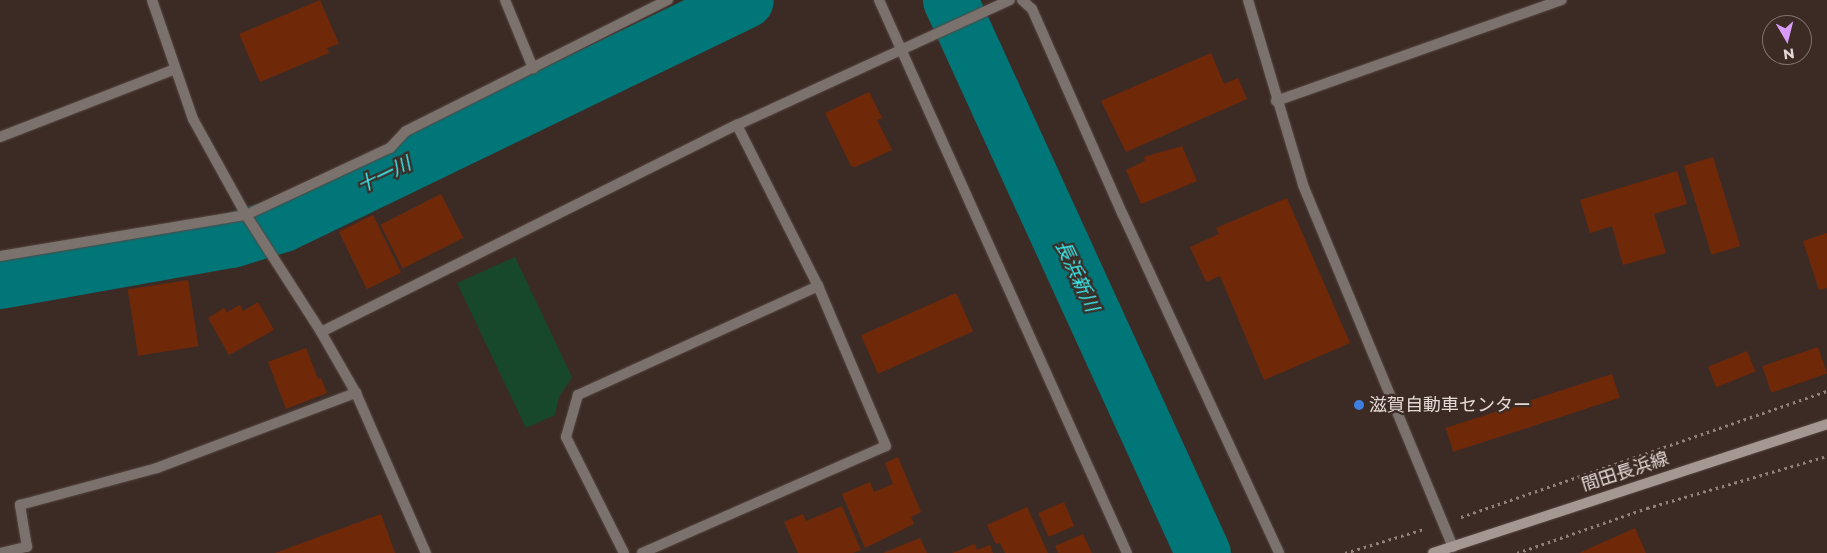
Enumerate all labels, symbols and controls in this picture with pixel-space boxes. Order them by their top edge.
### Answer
north arrow [1762,15,1812,65]
text: N [1782,44,1796,64]
water label: 十一川 [353,152,415,198]
water label: 長浜新川 [1051,237,1103,315]
place label: 滋賀自動車センター [1369,394,1531,416]
marker: 滋賀自動車センター [1353,399,1365,411]
street label: 間田長浜線 [1579,448,1671,496]

